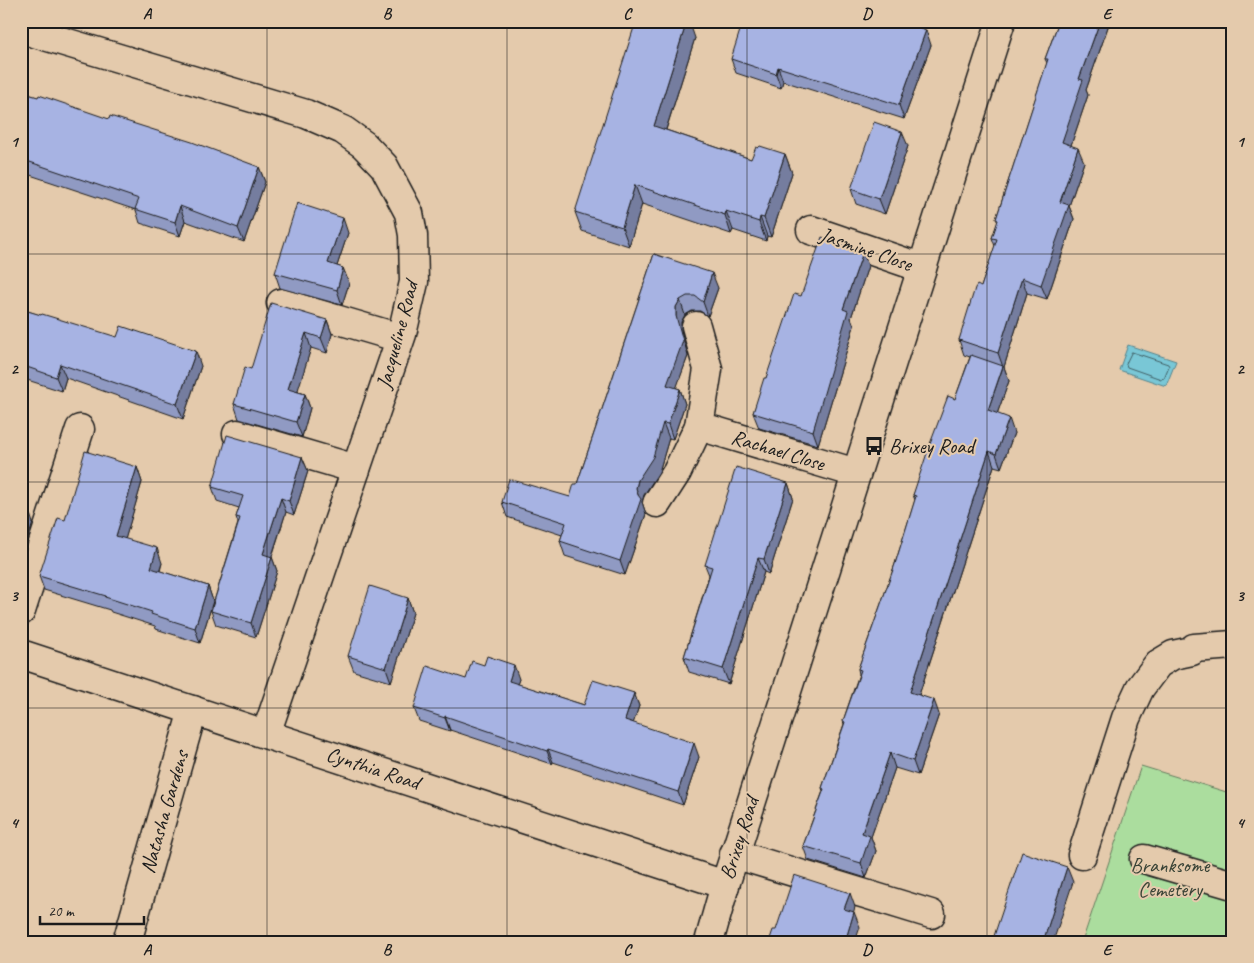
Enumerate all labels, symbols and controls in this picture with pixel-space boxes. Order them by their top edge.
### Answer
text: A [143,4,153,24]
text: B [383,4,393,24]
text: C [623,4,633,24]
text: D [862,4,873,24]
text: E [1103,4,1114,24]
text: 1 [10,132,19,152]
text: 1 [1236,132,1245,152]
street label: Jasmine Close [816,221,917,277]
street label: Jacqueline Road [370,275,425,393]
text: 2 [10,359,19,379]
text: 2 [1236,359,1245,379]
street label: Rachael Close [728,424,829,477]
place label: Brixey Road [889,433,977,459]
bus stop icon: Brixey Road [863,435,885,457]
text: 3 [10,586,19,606]
text: 3 [1236,586,1245,606]
street label: Cynthia Road [323,741,426,796]
street label: Natasha Gardens [134,746,194,876]
street label: Brixey Road [714,790,766,882]
text: 4 [10,813,19,833]
text: 4 [1236,813,1245,833]
park label: Branksome Cemetery [1131,852,1211,902]
scale bar [40,893,144,925]
text: 20 m [48,902,75,921]
text: A [143,940,153,960]
text: B [383,940,393,960]
text: C [623,940,633,960]
text: D [862,940,873,960]
text: E [1103,940,1114,960]

